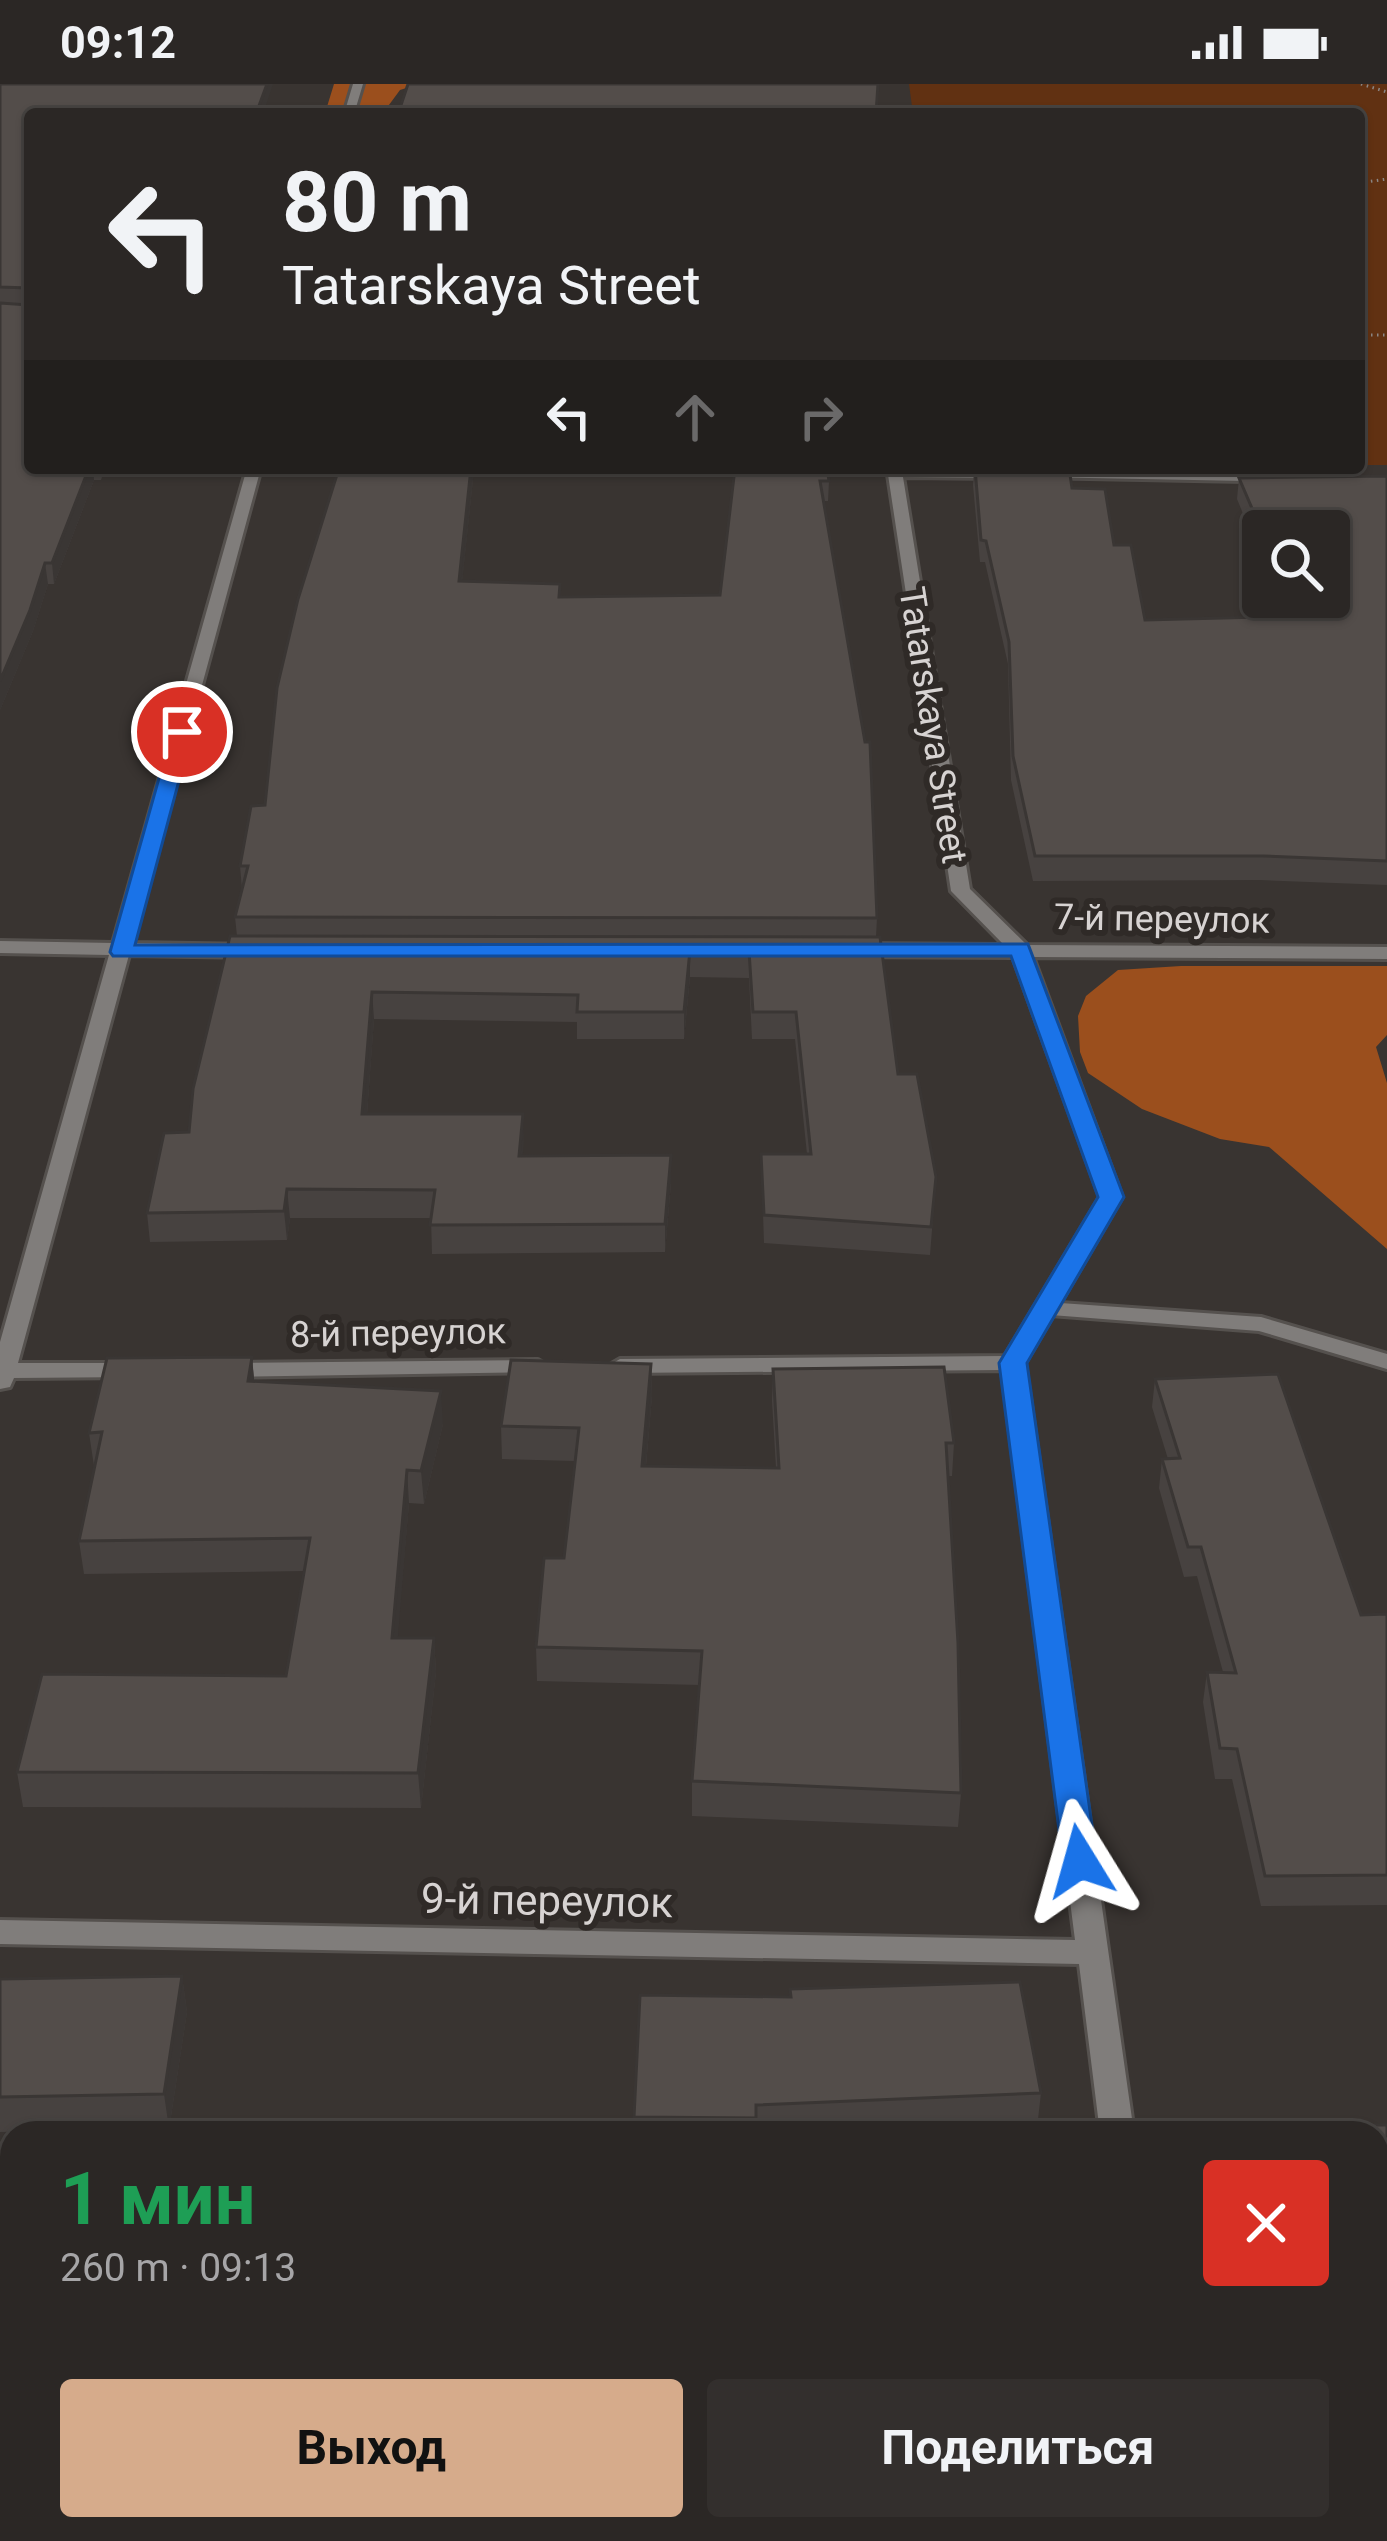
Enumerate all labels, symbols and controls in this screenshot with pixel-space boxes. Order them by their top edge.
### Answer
text: 09:12 [60,16,176,69]
text: 80 m [282,153,472,252]
icon: left [84,156,240,312]
text: Tatarskaya Street [282,254,701,317]
icon: left [536,384,602,450]
icon: ahead [662,384,728,450]
icon: right [788,384,854,450]
map controls [1242,510,1350,618]
button: search [1242,510,1350,618]
street label: Tatarskaya Street [890,584,976,866]
pin [131,681,233,783]
icon: arrive [149,699,215,765]
street label: 7-й переулок [1054,896,1271,942]
street label: 8-й переулок [290,1310,507,1356]
position arrow [1017,1798,1143,1924]
street label: 9-й переулок [421,1874,674,1927]
text: 1 мин [60,2157,255,2242]
button: close [1203,2160,1329,2286]
text: 260 m · 09:13 [60,2245,296,2291]
button: Выход [60,2379,683,2517]
button: Поделиться [707,2379,1329,2517]

